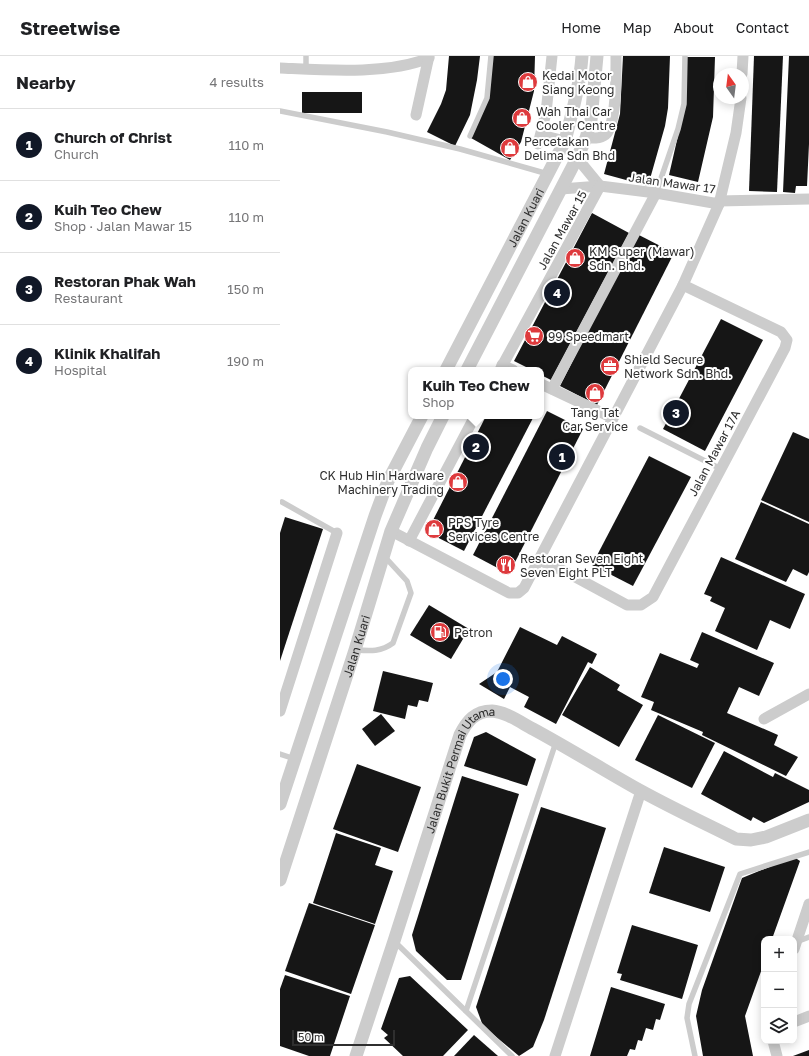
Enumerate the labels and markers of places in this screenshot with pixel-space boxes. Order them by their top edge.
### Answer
place label: Kedai Motor Siang Keong [542,68,614,97]
shop icon: Kedai Motor Siang Keong [517,71,539,93]
place label: Wah Thai Car Cooler Centre [536,104,616,133]
shop icon: Wah Thai Car Cooler Centre [511,107,533,129]
place label: Percetakan Delima Sdn Bhd [524,134,615,163]
shop icon: Percetakan Delima Sdn Bhd [499,137,521,159]
place label: KM Super (Mawar) Sdn. Bhd. [589,244,695,273]
shop icon: KM Super (Mawar) Sdn. Bhd. [564,247,586,269]
pin: 4 [544,278,570,308]
supermarket icon: 99 Speedmart [523,325,545,347]
place label: 99 Speedmart [548,329,629,344]
place label: Shield Secure Network Sdn. Bhd. [624,352,732,381]
office icon: Shield Secure Network Sdn. Bhd. [599,355,621,377]
shop icon: Tang Tat Car Service [584,382,606,404]
pin: 3 [663,398,689,428]
place label: Tang Tat Car Service [562,405,628,434]
pin: 2 [463,432,489,462]
pin: 1 [549,442,575,472]
place label: CK Hub Hin Hardware Machinery Trading [319,468,444,497]
shop icon: CK Hub Hin Hardware Machinery Trading [447,471,469,493]
place label: PPS Tyre Services Centre [448,515,539,544]
shop icon: PPS Tyre Services Centre [423,518,445,540]
place label: Restoran Seven Eight Seven Eight PLT [520,551,643,580]
restaurant icon: Restoran Seven Eight Seven Eight PLT [495,554,517,576]
fuel station icon: Petron [429,621,451,643]
place label: Petron [454,625,493,640]

